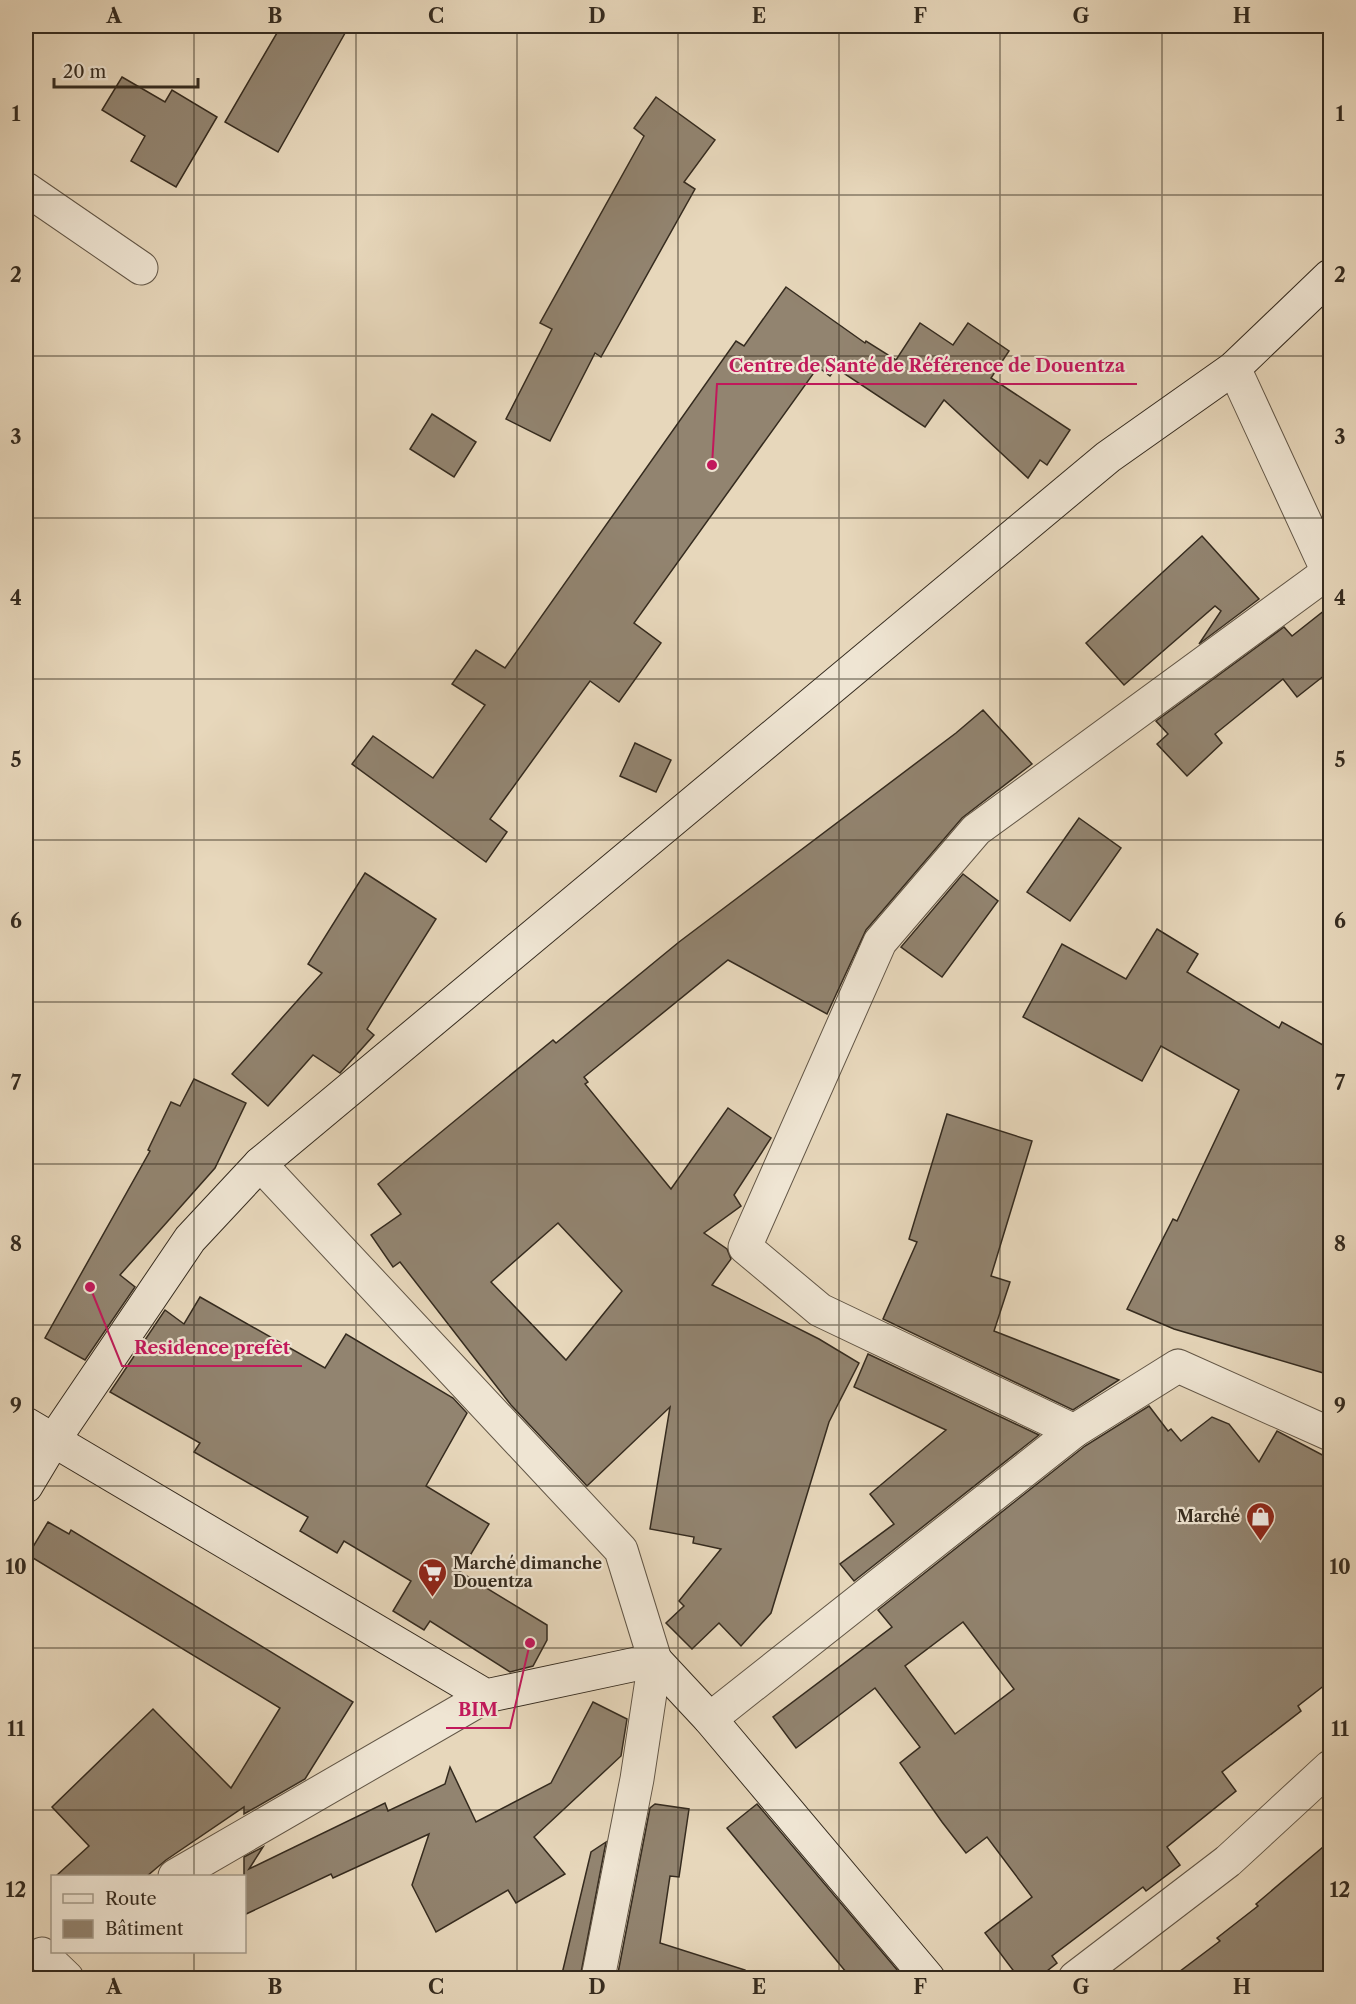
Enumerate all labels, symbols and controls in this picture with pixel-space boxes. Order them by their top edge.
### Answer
text: A [105,4,122,28]
text: B [268,4,283,28]
text: C [428,4,444,28]
text: D [588,4,606,28]
text: E [752,4,766,28]
text: F [913,4,927,28]
text: G [1073,4,1090,28]
text: H [1233,4,1251,28]
scale bar [54,51,198,89]
text: 20 m [63,61,107,83]
text: 1 [12,102,21,126]
text: 1 [1336,102,1345,126]
text: 2 [10,263,22,287]
text: 2 [1334,263,1346,287]
callout: Centre de Santé de Référence de Douentza [717,348,1137,384]
text: Centre de Santé de Référence de Douentza [729,355,1126,377]
text: 3 [10,425,22,449]
text: 3 [1334,425,1346,449]
text: 4 [10,586,22,610]
text: 4 [1334,586,1346,610]
text: 5 [10,748,22,772]
text: 5 [1334,748,1346,772]
text: 6 [10,909,22,933]
text: 6 [1334,909,1346,933]
text: 7 [11,1071,22,1095]
text: 7 [1335,1071,1346,1095]
text: 8 [10,1232,22,1256]
text: 8 [1334,1232,1346,1256]
callout: Residence prefet [122,1330,302,1366]
text: Residence prefet [134,1337,291,1359]
text: 9 [10,1394,22,1418]
text: 9 [1334,1394,1346,1418]
shop icon: Marché [1245,1500,1277,1542]
place label: Marché [1177,1506,1240,1526]
place label: Marché dimanche Douentza [453,1553,602,1591]
text: 10 [5,1555,27,1579]
text: 10 [1329,1555,1351,1579]
supermarket icon: Marché dimanche Douentza [416,1556,448,1598]
callout: BIM [446,1692,510,1728]
text: BIM [458,1699,498,1721]
text: 11 [7,1717,25,1741]
text: 11 [1331,1717,1349,1741]
legend [51,1875,246,1953]
text: 12 [6,1878,26,1902]
text: 12 [1330,1878,1350,1902]
text: Route [105,1888,157,1910]
text: Bâtiment [105,1918,184,1940]
text: A [105,1975,122,1999]
text: B [268,1975,283,1999]
text: C [428,1975,444,1999]
text: D [588,1975,606,1999]
text: E [752,1975,766,1999]
text: F [913,1975,927,1999]
text: G [1073,1975,1090,1999]
text: H [1233,1975,1251,1999]

